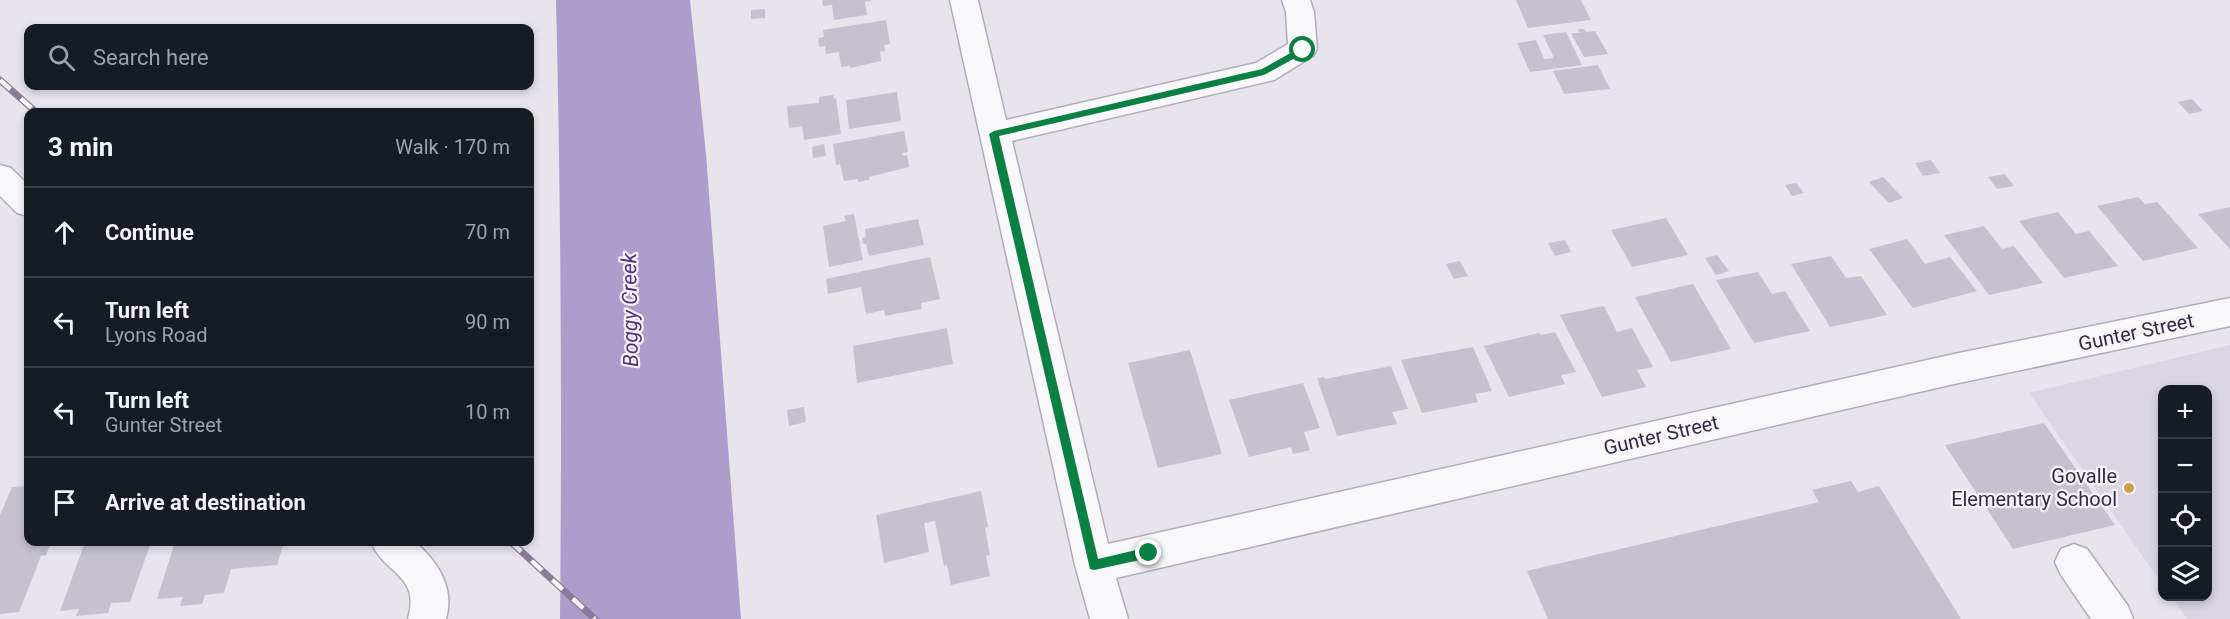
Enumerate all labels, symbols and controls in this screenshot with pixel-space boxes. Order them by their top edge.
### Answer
search box [24,24,534,90]
route start [1289,36,1315,62]
icon: search [45,41,78,74]
text: Search here [93,45,209,70]
text: 3 min [48,132,113,162]
text: Walk · 170 m [395,135,510,159]
icon: ahead [48,216,81,249]
text: Continue [105,220,194,245]
text: 70 m [465,220,510,244]
water label: Boggy Creek [617,252,643,367]
text: Turn left [105,298,189,323]
icon: left [48,306,81,339]
street label: Gunter Street [2076,308,2196,356]
text: 90 m [465,310,510,334]
text: Lyons Road [105,323,207,347]
map controls [2158,385,2212,601]
button: + [2158,385,2212,439]
text: Turn left [105,388,189,413]
icon: left [48,396,81,429]
text: 10 m [465,400,510,424]
street label: Gunter Street [1601,410,1721,460]
text: Gunter Street [105,413,222,437]
button: − [2158,439,2212,493]
place label: Govalle Elementary School [1951,464,2117,511]
marker: Govalle Elementary School [2122,481,2136,495]
icon: arrive [48,486,81,519]
text: Arrive at destination [105,490,306,515]
button: locate [2158,493,2212,547]
route end [1135,539,1161,565]
button: layers [2158,547,2212,601]

